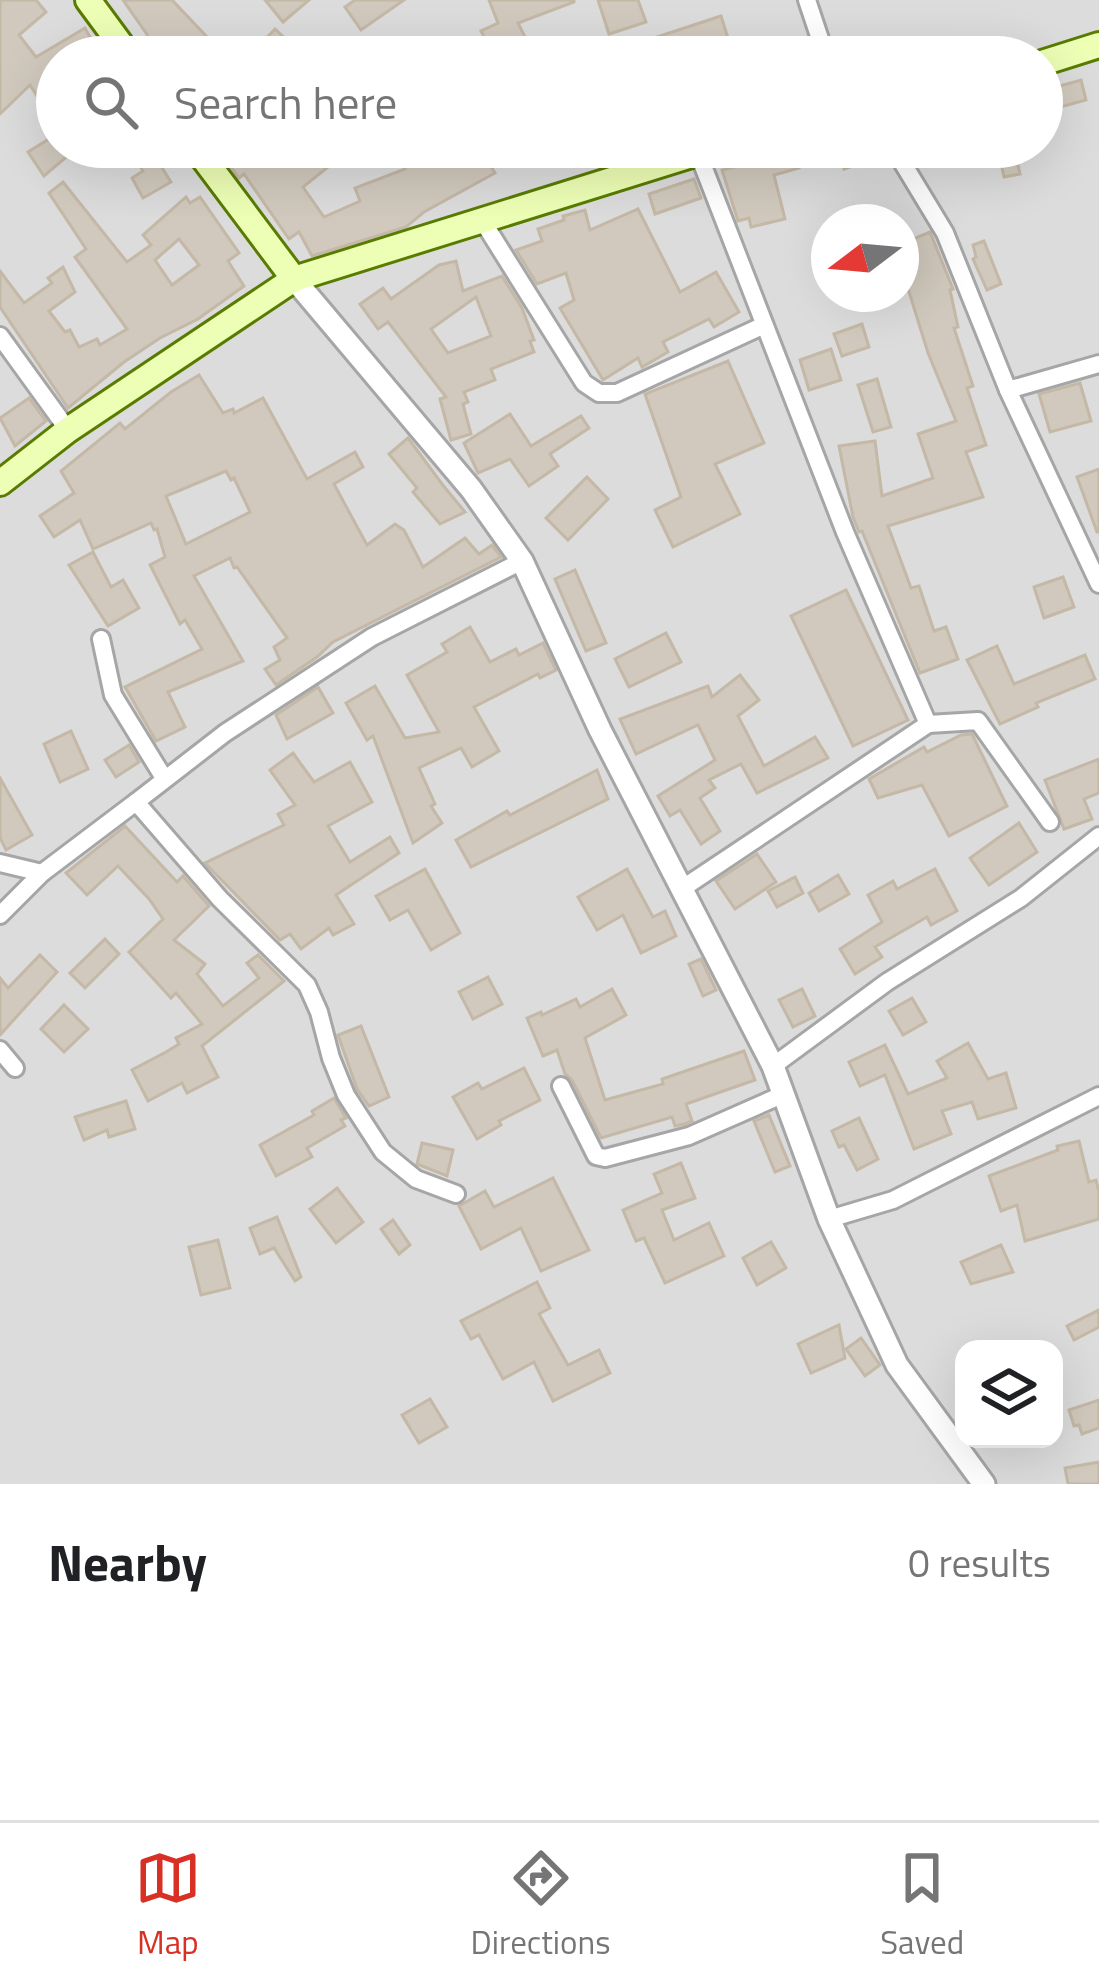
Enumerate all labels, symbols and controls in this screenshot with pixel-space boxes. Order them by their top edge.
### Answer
search box [36,36,1063,168]
text: Search here [174,68,397,136]
icon: search [78,69,144,135]
north arrow [811,204,919,312]
map controls [955,1340,1063,1448]
button: layers [955,1340,1063,1448]
text: Nearby [48,1523,207,1601]
text: 0 results [908,1533,1051,1592]
tab: Map [135,1845,201,1967]
tab: Directions [471,1845,610,1967]
tab: Saved [880,1845,964,1967]

